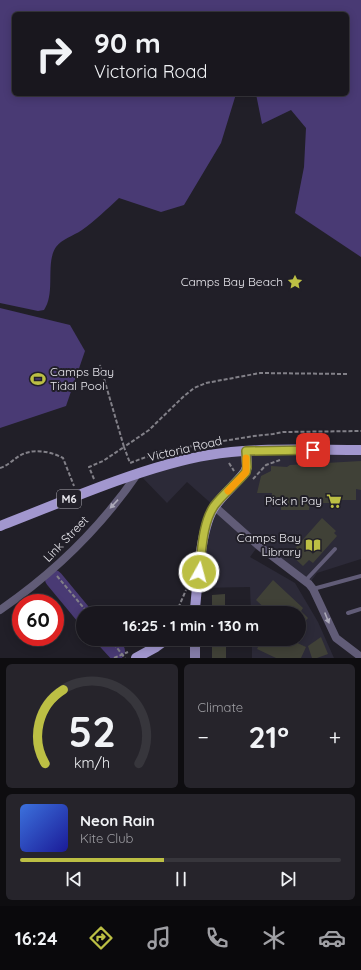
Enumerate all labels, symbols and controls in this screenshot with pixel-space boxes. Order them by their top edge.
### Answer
text: 90 m [94,25,161,60]
icon: right [28,28,80,80]
text: Victoria Road [94,60,207,83]
place icon: Camps Bay Beach [286,273,304,291]
place label: Camps Bay Beach [181,274,283,289]
place label: Camps Bay Tidal Pool [50,364,114,393]
sports icon: Camps Bay Tidal Pool [29,370,47,388]
street label: Victoria Road [146,433,223,464]
pin [296,433,330,467]
icon: arrive [302,439,324,461]
road number: M6 [57,490,81,508]
supermarket icon: Pick n Pay [325,492,343,510]
place label: Pick n Pay [265,493,322,508]
one-way arrow [110,499,119,509]
street label: Link Street [40,512,91,565]
place label: Camps Bay Library [237,530,301,559]
library icon: Camps Bay Library [304,536,322,554]
position arrow [178,551,220,593]
speed limit sign: 60 [12,594,64,646]
one-way arrow [324,613,330,625]
text: 16:25 · 1 min · 130 m [123,616,259,635]
text: Climate [198,699,243,715]
text: 52 [68,705,116,757]
text: 21° [249,718,289,756]
text: − [198,723,209,751]
text: + [329,723,341,751]
text: km/h [74,754,110,772]
text: Neon Rain [80,811,155,830]
text: Kite Club [80,830,133,846]
icon: previous [63,868,85,890]
icon: pause [170,868,192,890]
icon: next [277,868,299,890]
icon: directions [87,924,115,952]
icon: music [145,924,173,952]
icon: phone [203,924,231,952]
icon: climate [260,924,288,952]
icon: car [318,924,346,952]
text: 16:24 [15,927,58,950]

